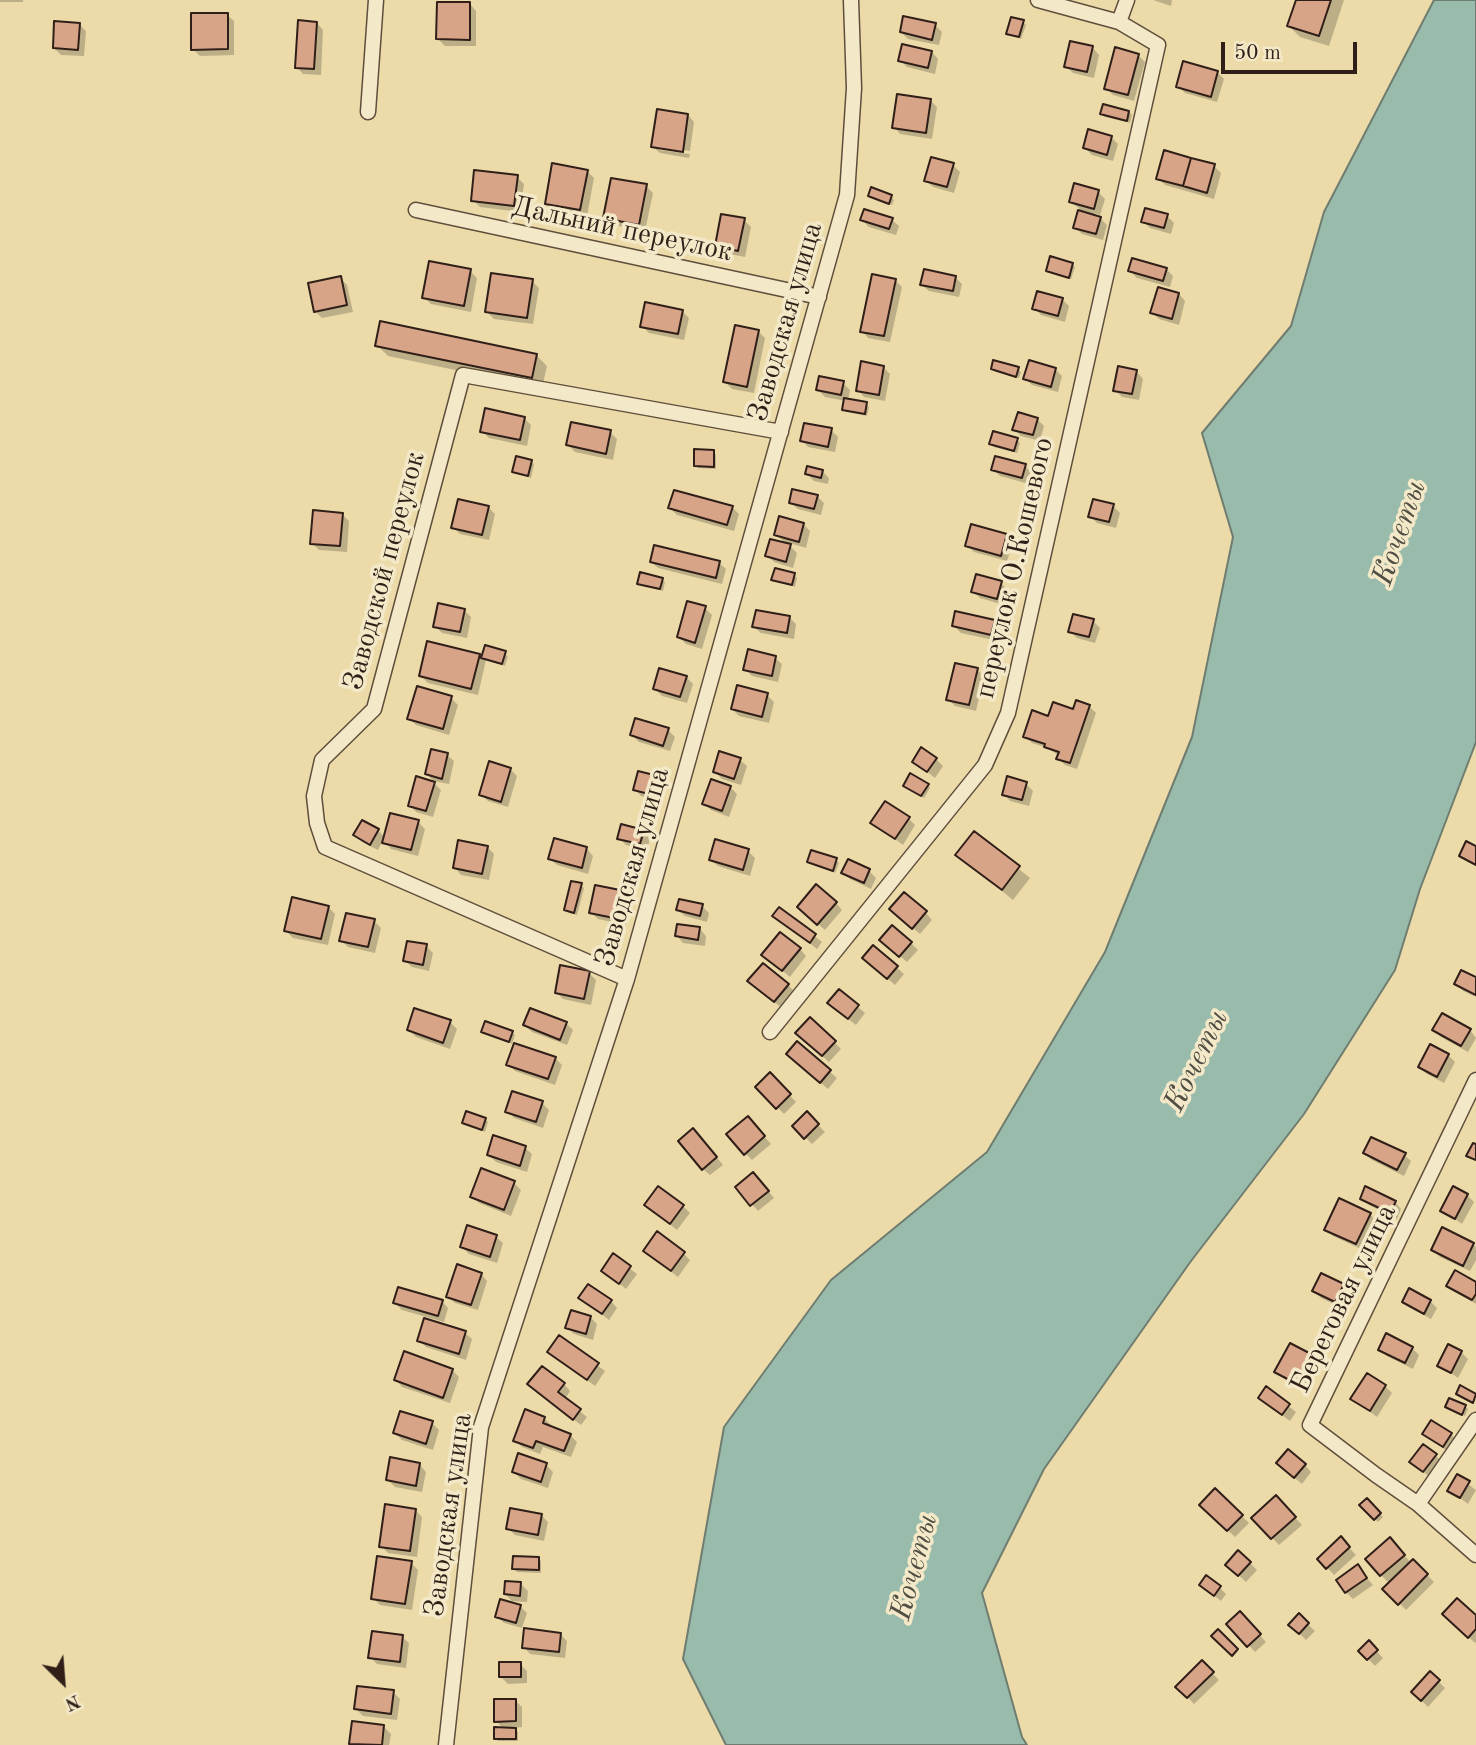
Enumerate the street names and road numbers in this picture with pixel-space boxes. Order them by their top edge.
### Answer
street label: Дальний переулок [509,190,735,270]
street label: Заводская улица [742,219,830,425]
street label: переулок О.Кошевого [969,434,1061,702]
street label: Заводской переулок [337,448,433,694]
street label: Заводская улица [589,764,677,970]
street label: Береговая улица [1284,1199,1404,1399]
street label: Заводская улица [418,1411,480,1619]

